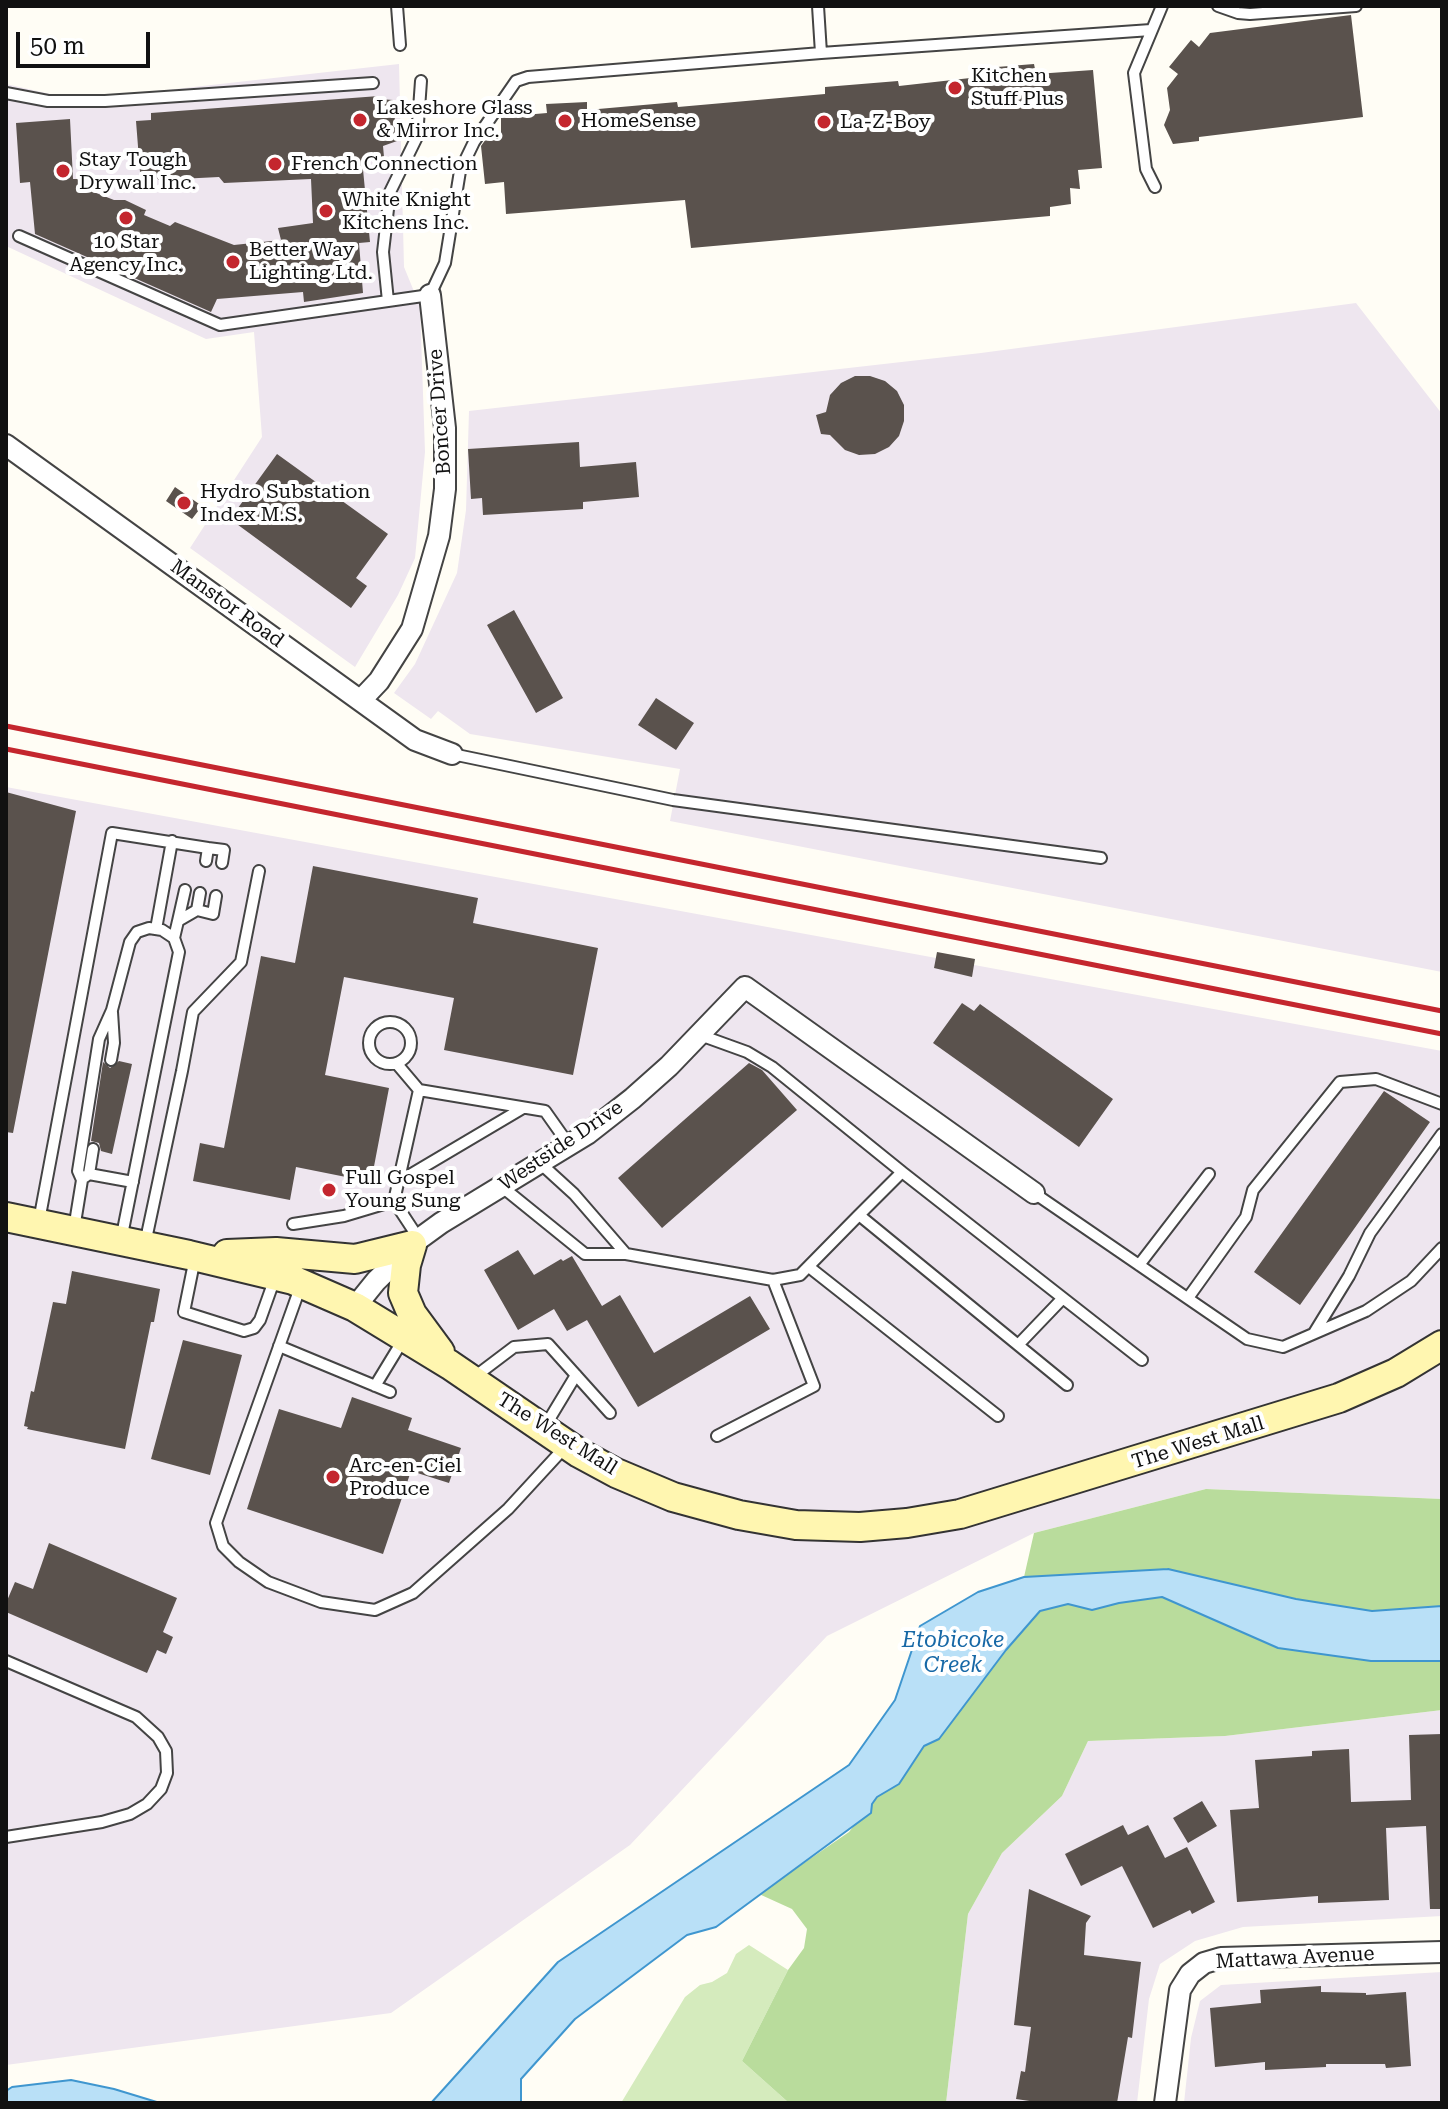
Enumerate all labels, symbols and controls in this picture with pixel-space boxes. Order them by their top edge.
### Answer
scale bar [20,16,154,66]
text: 50 m [30,32,85,60]
place label: Kitchen Stuff Plus [971,64,1064,111]
marker: Kitchen Stuff Plus [946,79,964,97]
place label: Lakeshore Glass & Mirror Inc. [376,96,533,143]
place label: HomeSense [581,109,696,133]
place label: La-Z-Boy [840,110,931,134]
marker: Lakeshore Glass & Mirror Inc. [351,111,369,129]
marker: HomeSense [556,112,574,130]
marker: La-Z-Boy [815,113,833,131]
place label: Stay Tough Drywall Inc. [79,148,196,195]
place label: French Connection [291,152,478,176]
marker: French Connection [266,155,284,173]
marker: Stay Tough Drywall Inc. [54,162,72,180]
place label: White Knight Kitchens Inc. [342,188,471,235]
marker: White Knight Kitchens Inc. [317,202,335,220]
marker: 10 Star Agency Inc. [117,209,135,227]
place label: 10 Star Agency Inc. [69,230,183,277]
place label: Better Way Lighting Ltd. [249,238,373,285]
marker: Better Way Lighting Ltd. [224,253,242,271]
street label: Boncer Drive [424,348,456,476]
place label: Hydro Substation Index M.S. [200,480,371,527]
marker: Hydro Substation Index M.S. [175,494,193,512]
street label: Manstor Road [166,555,288,653]
street label: Westside Drive [494,1096,628,1196]
place label: Full Gospel Young Sung [345,1166,460,1213]
marker: Full Gospel Young Sung [320,1181,338,1199]
street label: The West Mall [493,1388,621,1480]
street label: The West Mall [1129,1412,1267,1474]
place label: Arc-en-Ciel Produce [349,1454,462,1501]
marker: Arc-en-Ciel Produce [324,1468,342,1486]
water label: Etobicoke Creek [902,1628,1004,1680]
street label: Mattawa Avenue [1215,1942,1375,1974]

